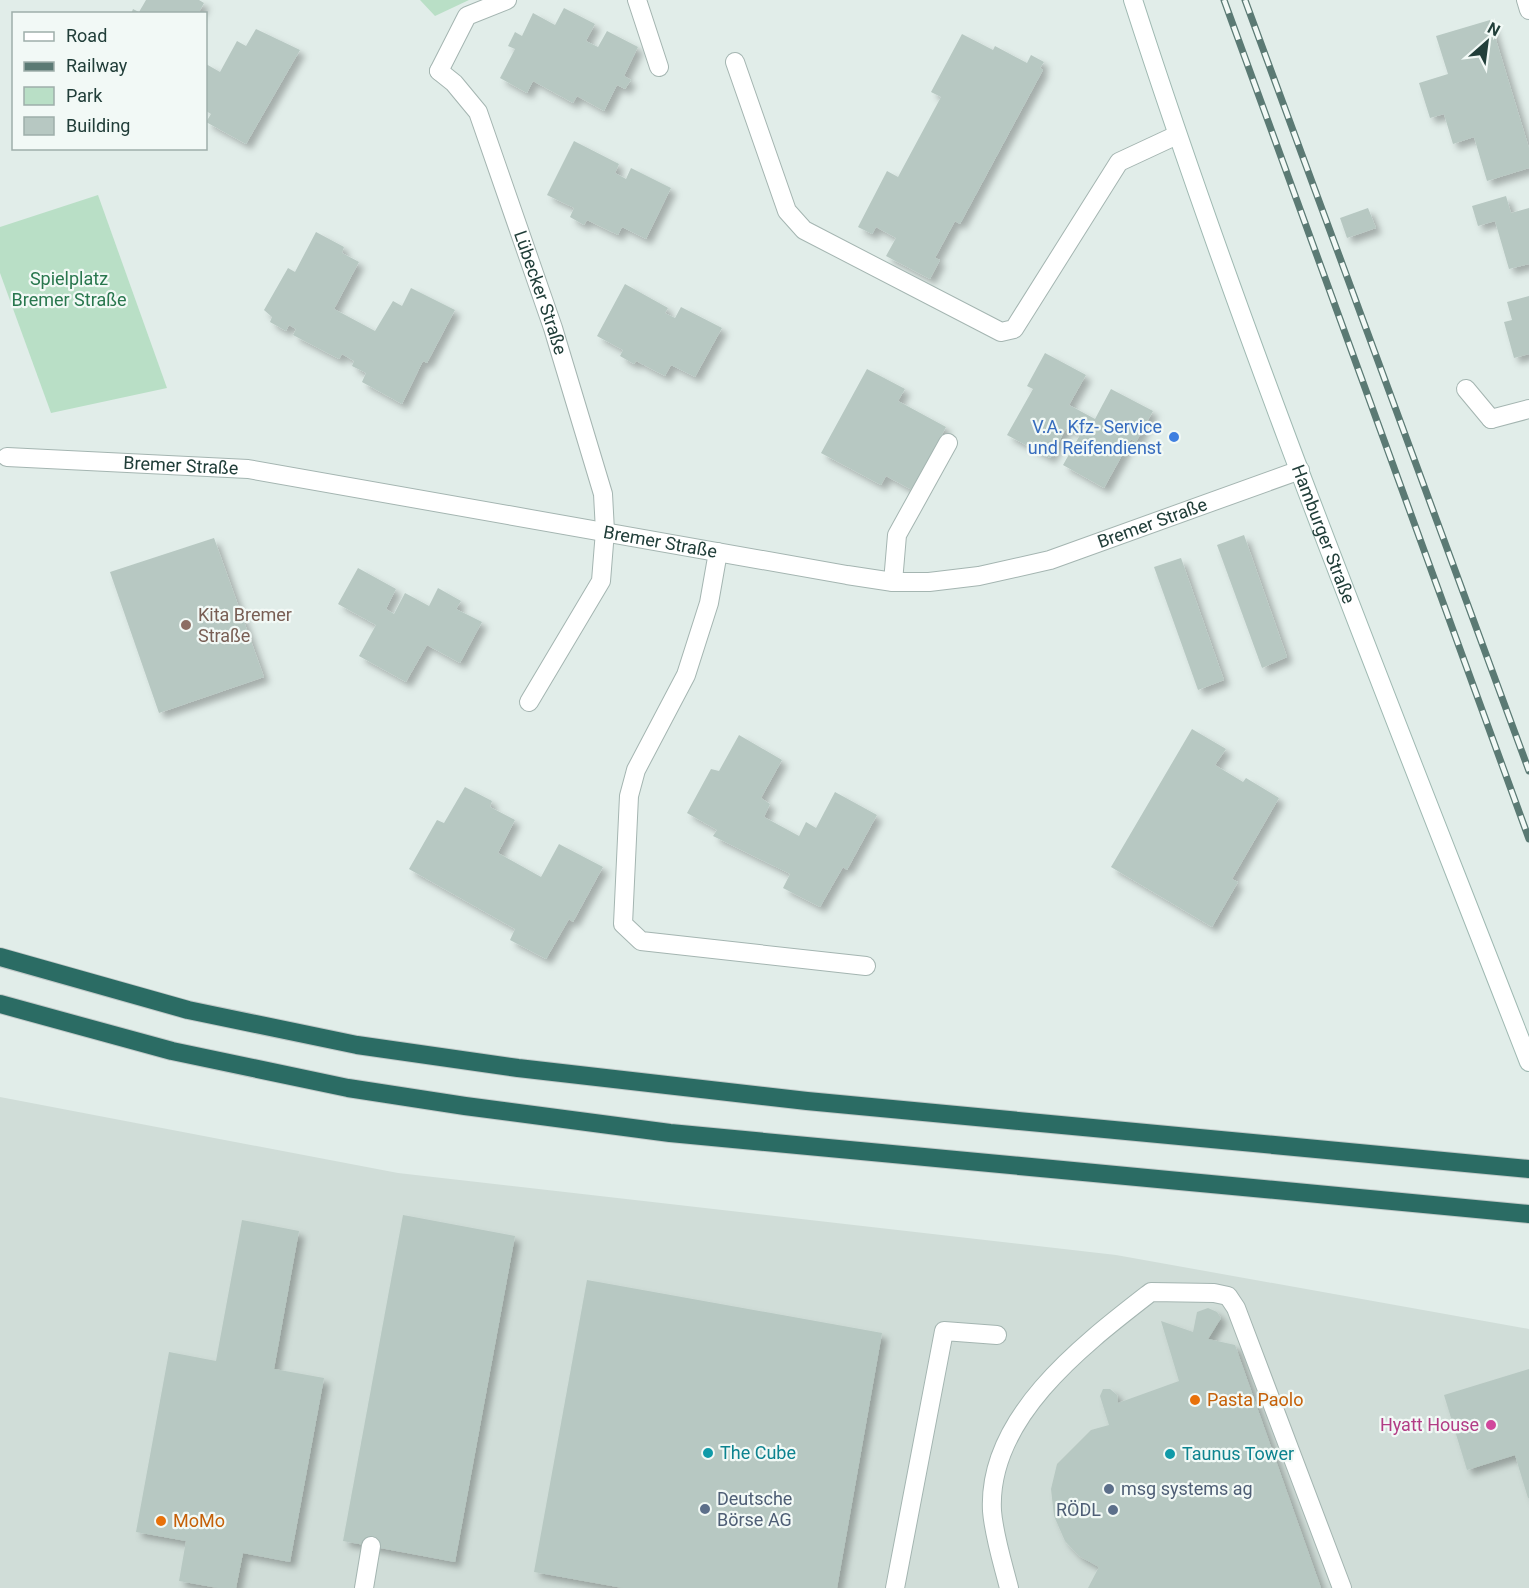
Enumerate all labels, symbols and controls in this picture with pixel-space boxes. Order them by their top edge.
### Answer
legend [12,12,207,150]
north arrow [1457,12,1517,72]
text: N [1484,18,1503,40]
text: Road [66,25,107,46]
text: Railway [66,55,128,76]
text: Park [66,85,103,106]
text: Building [66,115,130,136]
street label: Lübecker Straße [510,228,571,357]
park label: Spielplatz Bremer Straße [12,268,126,310]
place label: V.A. Kfz- Service und Reifendienst [1028,416,1162,458]
marker: V.A. Kfz- Service und Reifendienst [1167,430,1181,444]
street label: Bremer Straße [123,452,239,479]
street label: Hamburger Straße [1288,461,1360,606]
street label: Bremer Straße [1094,493,1210,552]
street label: Bremer Straße [602,521,719,562]
place label: Kita Bremer Straße [198,604,292,646]
marker: Kita Bremer Straße [179,618,193,632]
place label: Pasta Paolo [1207,1389,1303,1410]
marker: Pasta Paolo [1188,1393,1202,1407]
place label: Hyatt House [1380,1414,1479,1435]
marker: Hyatt House [1484,1418,1498,1432]
place label: The Cube [720,1442,796,1463]
place label: Taunus Tower [1182,1443,1294,1464]
marker: The Cube [701,1446,715,1460]
marker: Taunus Tower [1163,1447,1177,1461]
place label: msg systems ag [1121,1478,1253,1499]
marker: msg systems ag [1102,1482,1116,1496]
place label: Deutsche Börse AG [717,1488,792,1530]
place label: RÖDL [1056,1499,1101,1520]
marker: Deutsche Börse AG [698,1502,712,1516]
marker: RÖDL [1106,1503,1120,1517]
place label: MoMo [173,1510,225,1531]
marker: MoMo [154,1514,168,1528]

